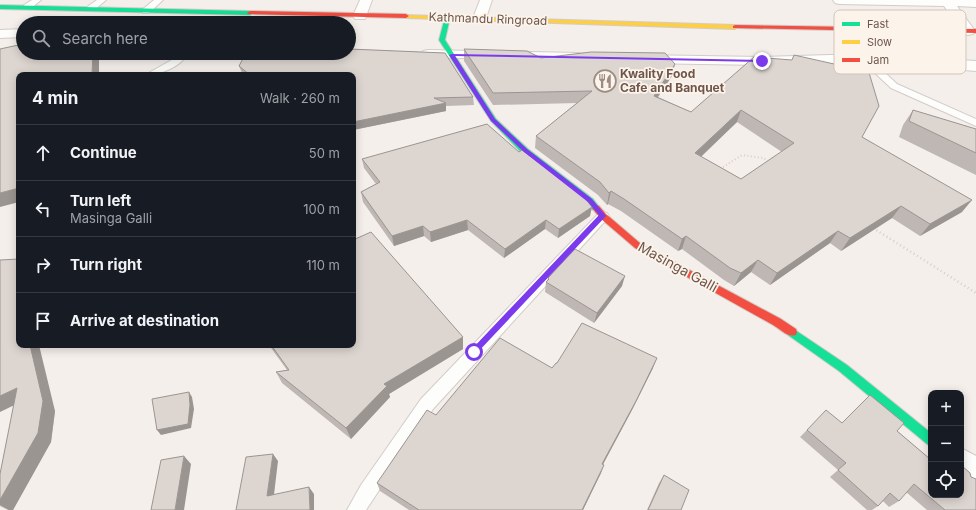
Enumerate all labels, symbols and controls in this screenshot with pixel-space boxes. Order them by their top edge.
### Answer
street label: Kathmandu Ringroad [428,9,548,28]
legend [834,10,966,74]
search box [16,16,356,60]
text: Fast [867,17,889,31]
icon: search [30,27,52,49]
text: Search here [62,29,148,48]
text: Slow [867,35,892,49]
route end [753,52,771,70]
text: Jam [867,53,889,67]
place label: Kwality Food Cafe and Banquet [620,66,725,95]
restaurant icon: Kwality Food Cafe and Banquet [592,68,618,94]
text: 4 min [32,88,78,108]
text: Walk · 260 m [260,90,340,106]
icon: ahead [32,142,54,164]
text: Continue [70,143,137,162]
text: 50 m [309,145,340,161]
text: Turn left [70,191,131,210]
icon: left [32,198,54,220]
text: 100 m [303,201,340,217]
text: Masinga Galli [70,210,152,226]
street label: Masinga Galli [635,238,721,295]
icon: right [32,254,54,276]
text: Turn right [70,255,142,274]
text: 110 m [306,257,340,273]
icon: arrive [32,310,54,332]
text: Arrive at destination [70,311,219,330]
route start [465,343,483,361]
map controls [928,390,964,498]
button: + [928,390,964,426]
button: − [928,426,964,462]
button: locate [928,462,964,498]

